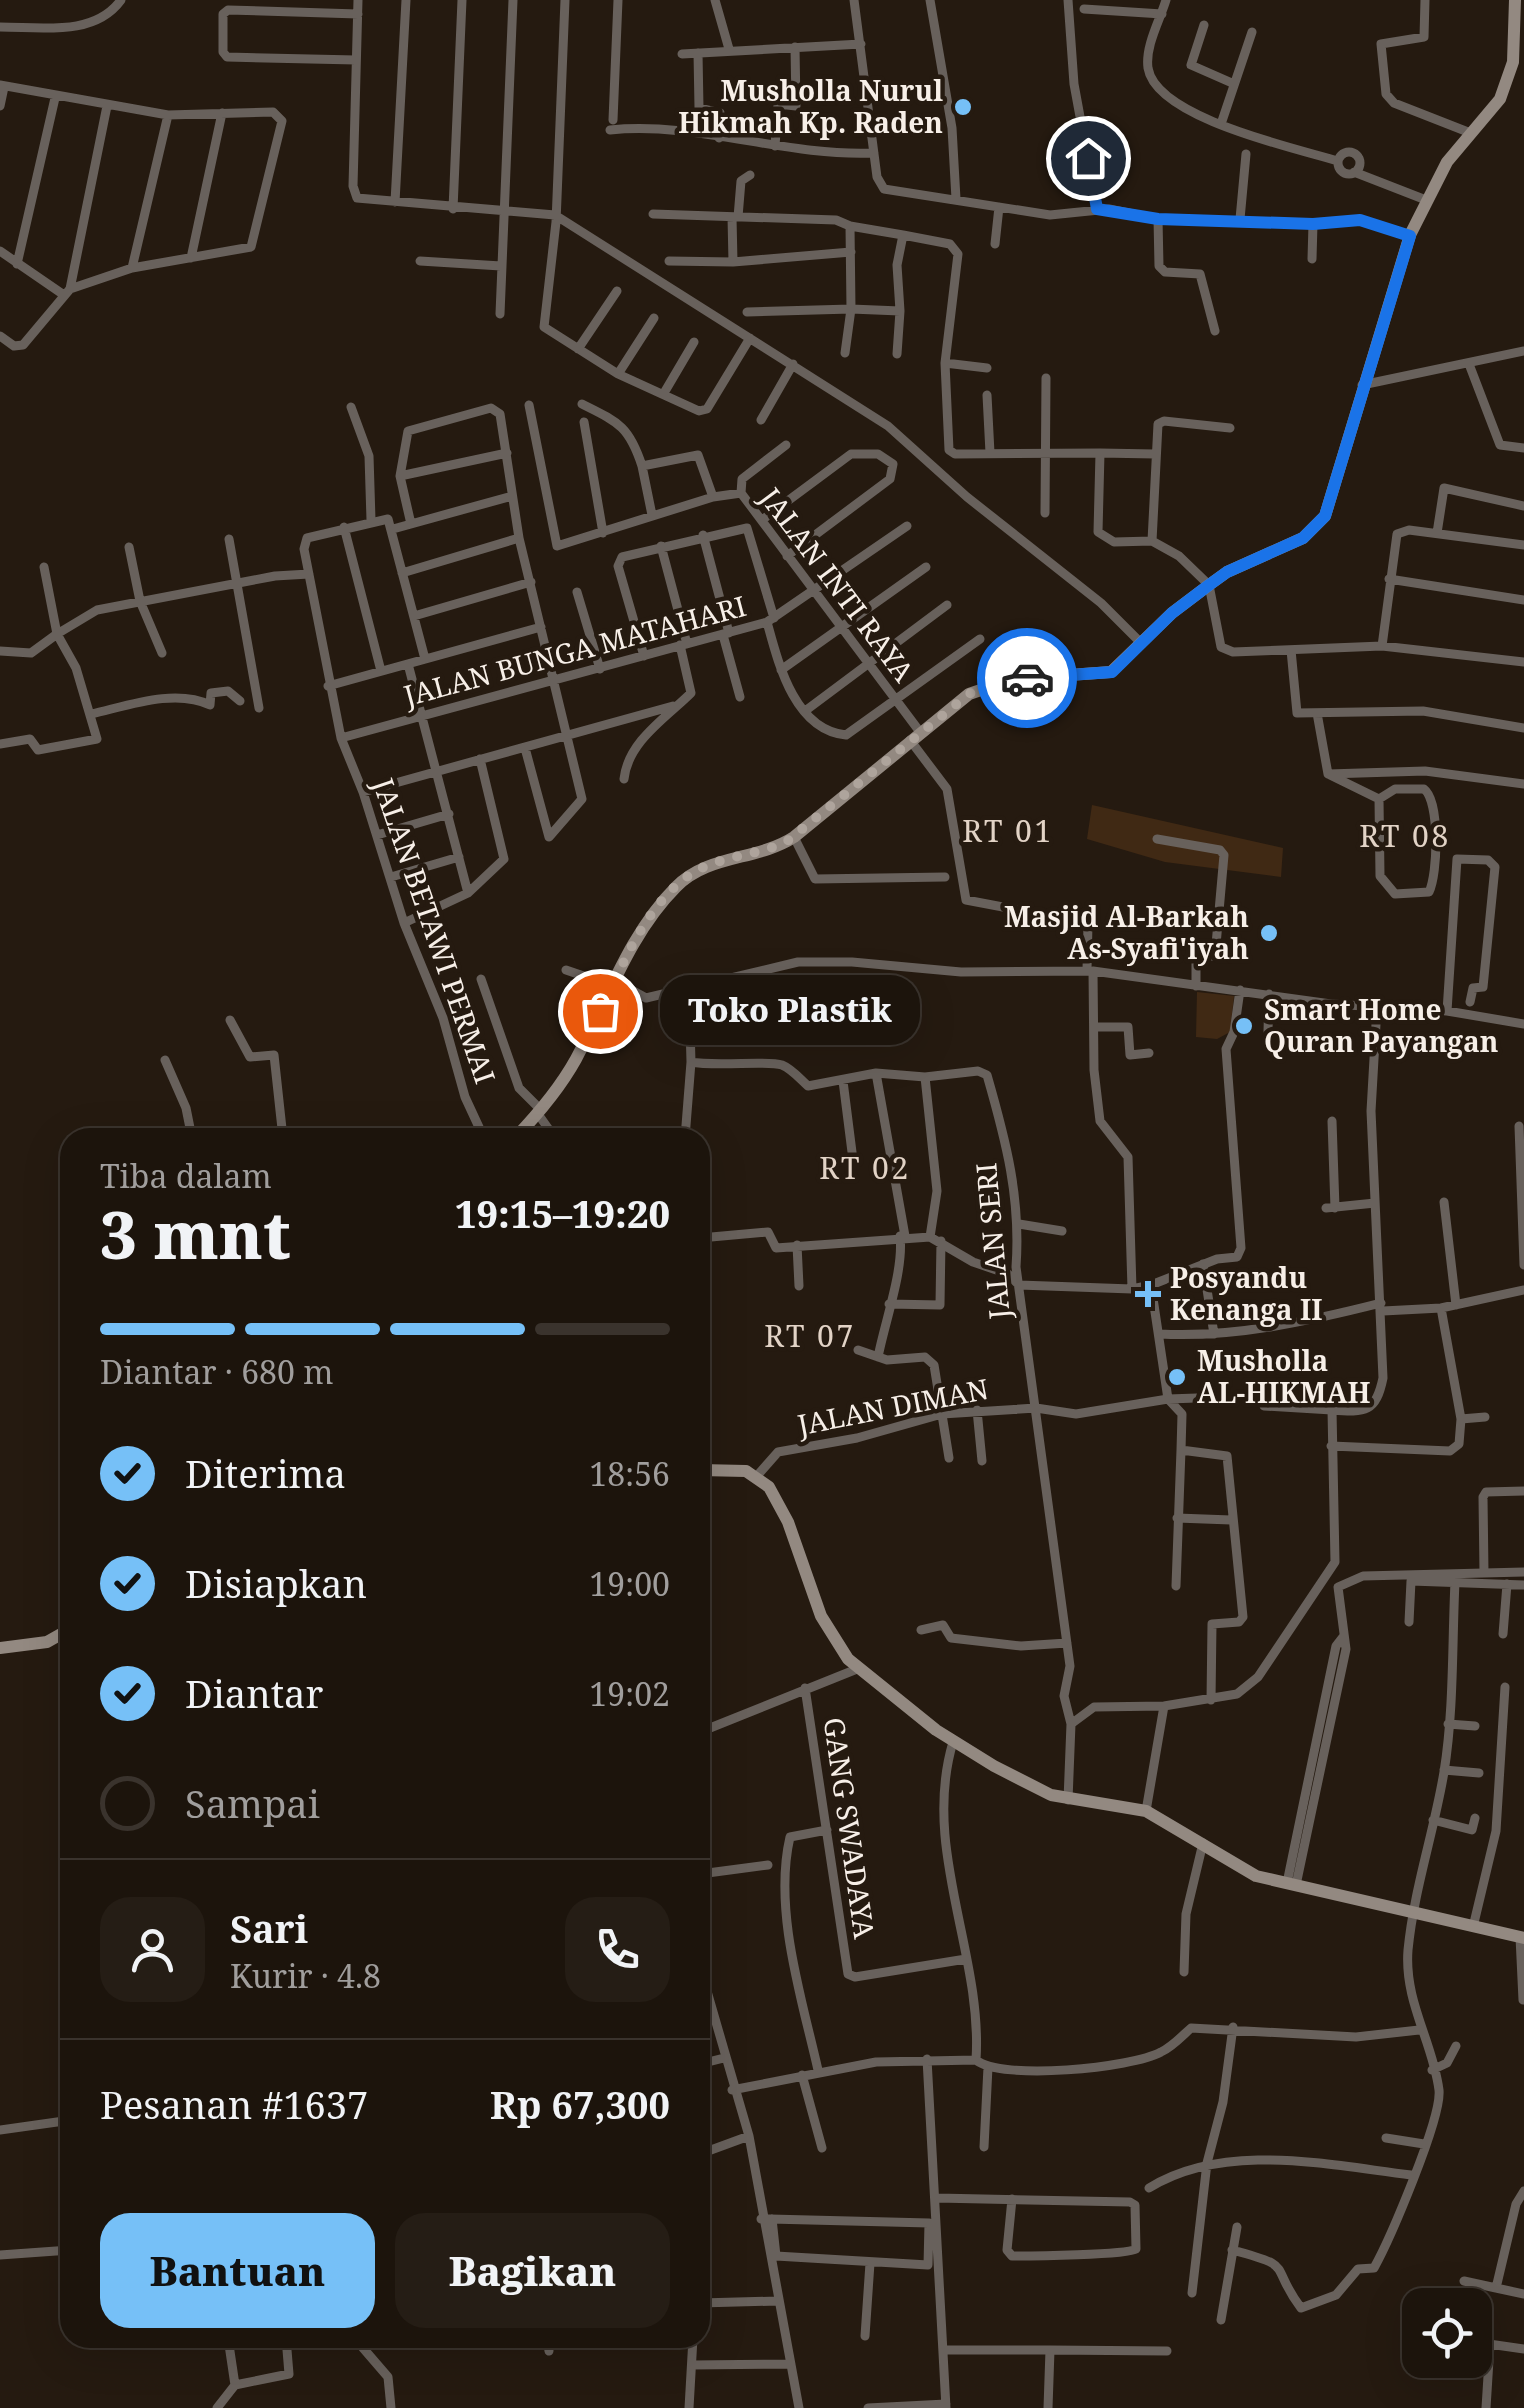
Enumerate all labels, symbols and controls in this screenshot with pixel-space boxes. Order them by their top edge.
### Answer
place label: Musholla Nurul Hikmah Kp. Raden [678,71,943,141]
marker: Musholla Nurul Hikmah Kp. Raden [952,96,974,118]
pin [1046,116,1131,201]
icon: home [1061,131,1116,186]
street label: JALAN INTI RAYA [752,479,923,689]
street label: JALAN BUNGA MATAHARI [399,586,750,714]
courier [977,628,1077,728]
icon: car [1000,651,1055,706]
street label: JALAN BETAWI PERMAI [364,772,505,1088]
district label: RT 01 [962,810,1054,851]
district label: RT 08 [1359,815,1451,856]
place label: Masjid Al-Barkah As-Syafi'iyah [1004,897,1249,967]
marker: Masjid Al-Barkah As-Syafi'iyah [1258,922,1280,944]
pin [558,969,643,1054]
callout: Toko Plastik [660,976,920,1046]
icon: bag [573,984,628,1039]
text: Toko Plastik [688,988,892,1031]
place label: Smart Home Quran Payangan [1264,990,1499,1060]
marker: Smart Home Quran Payangan [1233,1015,1255,1037]
district label: RT 02 [819,1147,911,1188]
text: Tiba dalam [100,1154,272,1197]
street label: JALAN SERI [966,1161,1018,1322]
text: 19:15–19:20 [455,1187,670,1239]
text: 3 mnt [100,1190,291,1278]
place label: Posyandu Kenanga II [1170,1258,1322,1328]
marker: Posyandu Kenanga II [1135,1281,1161,1307]
district label: RT 07 [764,1315,856,1356]
place label: Musholla AL-HIKMAH [1197,1341,1371,1411]
text: Diantar · 680 m [100,1350,333,1393]
marker: Musholla AL-HIKMAH [1166,1366,1188,1388]
street label: JALAN DIMAN [793,1369,991,1443]
icon: check [100,1446,155,1501]
text: Diterima [185,1447,346,1499]
text: 18:56 [589,1452,670,1495]
icon: check [100,1556,155,1611]
text: Disiapkan [185,1557,367,1609]
text: 19:00 [589,1562,670,1605]
icon: check [100,1666,155,1721]
text: Diantar [185,1667,323,1719]
text: 19:02 [589,1672,670,1715]
street label: GANG SWADAYA [816,1715,884,1941]
text: Sampai [185,1777,320,1829]
button: person [100,1897,205,2002]
button: phone [565,1897,670,2002]
text: Sari [230,1902,308,1954]
text: Kurir · 4.8 [230,1954,381,1997]
text: Pesanan #1637 [100,2078,368,2130]
text: Rp 67,300 [490,2078,670,2130]
button: Bantuan [100,2213,375,2328]
button: Bagikan [395,2213,670,2328]
map controls [1402,2288,1492,2378]
button: locate [1402,2288,1492,2378]

